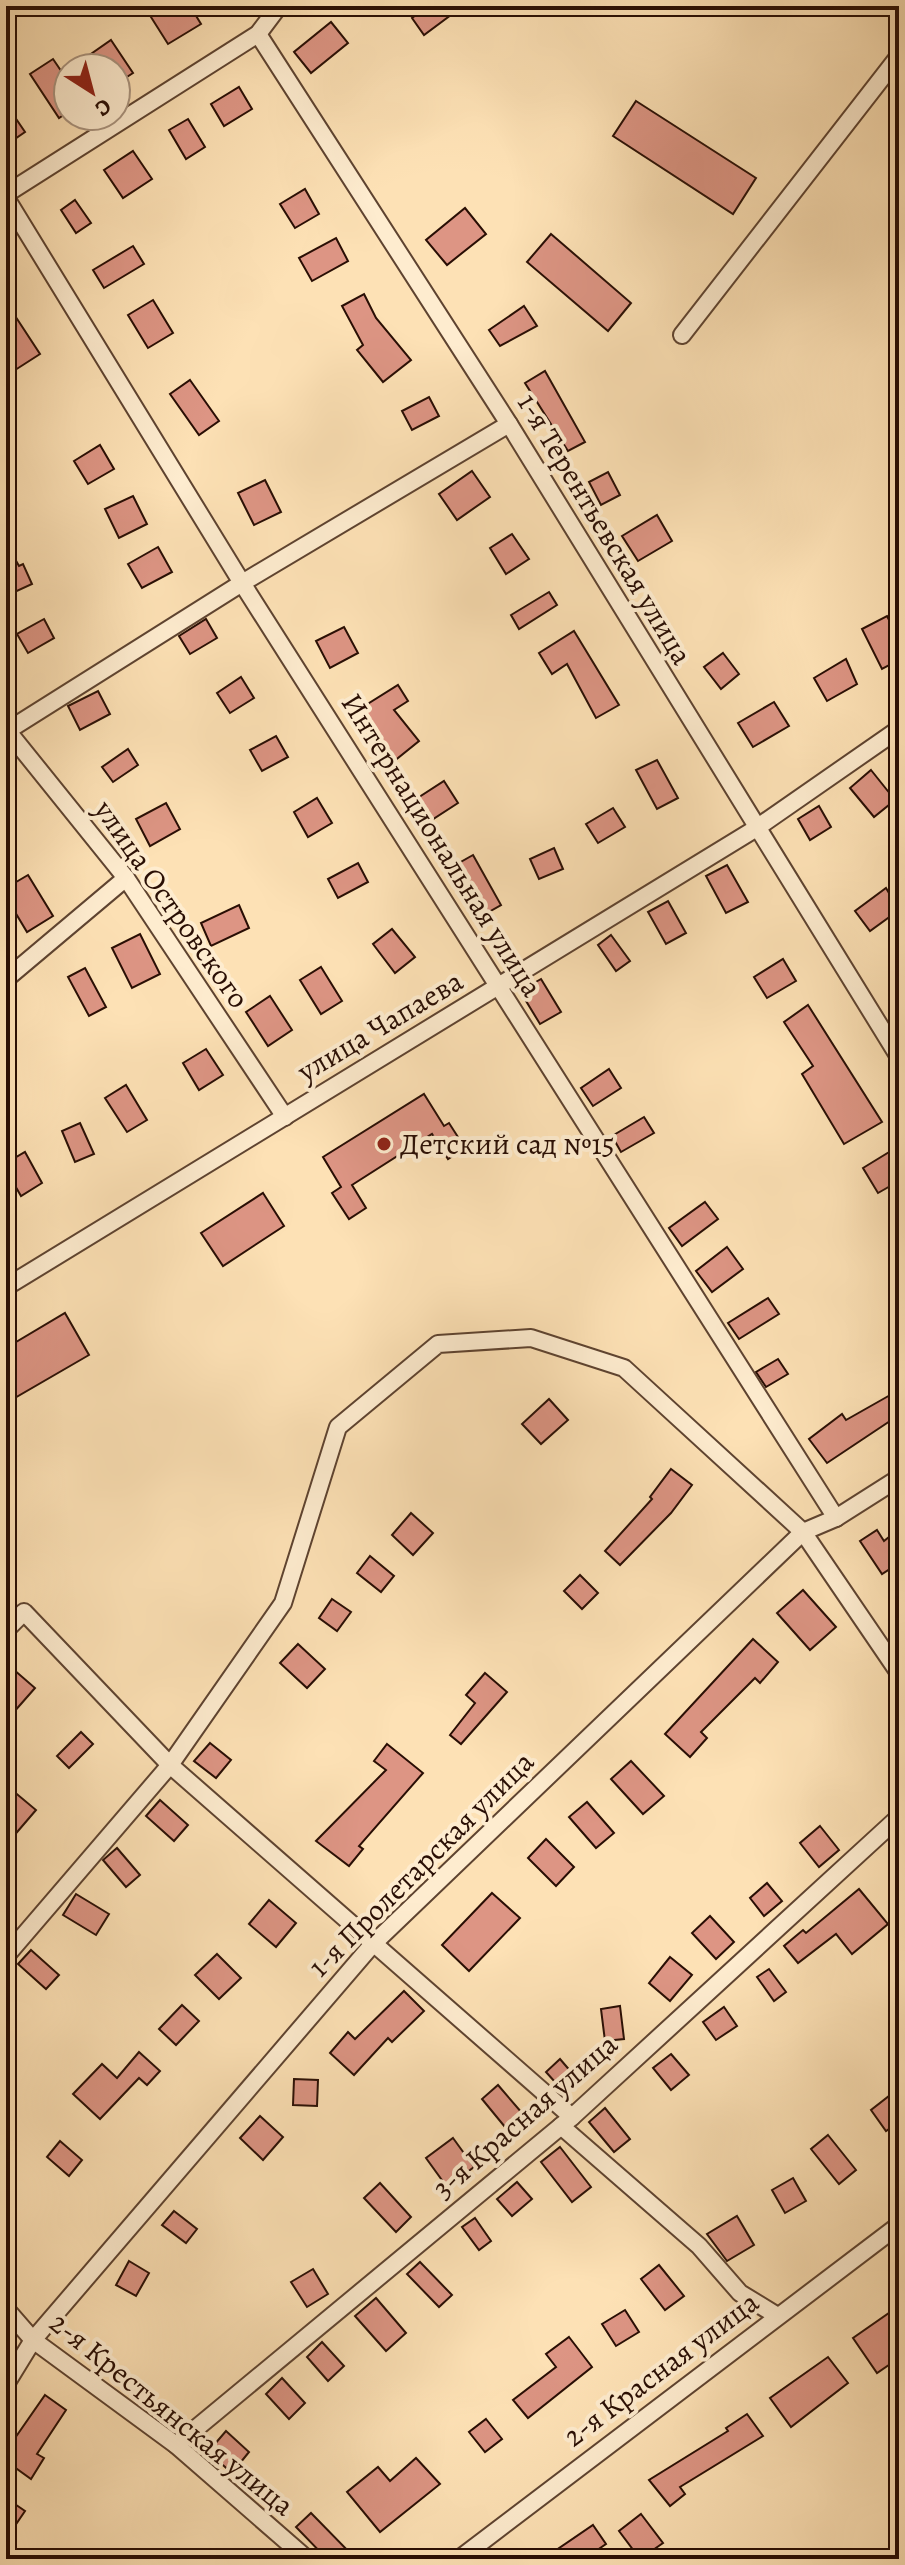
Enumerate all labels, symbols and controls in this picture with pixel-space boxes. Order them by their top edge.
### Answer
north arrow [52,52,132,132]
text: С [89,91,117,123]
street label: 1-я Терентьевская улица [508,386,702,672]
street label: Интернациональная улица [332,686,552,1005]
street label: улица Островского [85,791,259,1016]
street label: улица Чапаева [289,961,470,1092]
place label: Детский сад №15 [400,1124,615,1164]
marker: Детский сад №15 [375,1135,393,1153]
street label: 1-я Пролетарская улица [299,1742,543,1986]
street label: 3-я Красная улица [424,2024,626,2208]
street label: 2-я Красная улица [555,2282,767,2456]
street label: 2-я Крестьянская улица [41,2303,303,2525]

